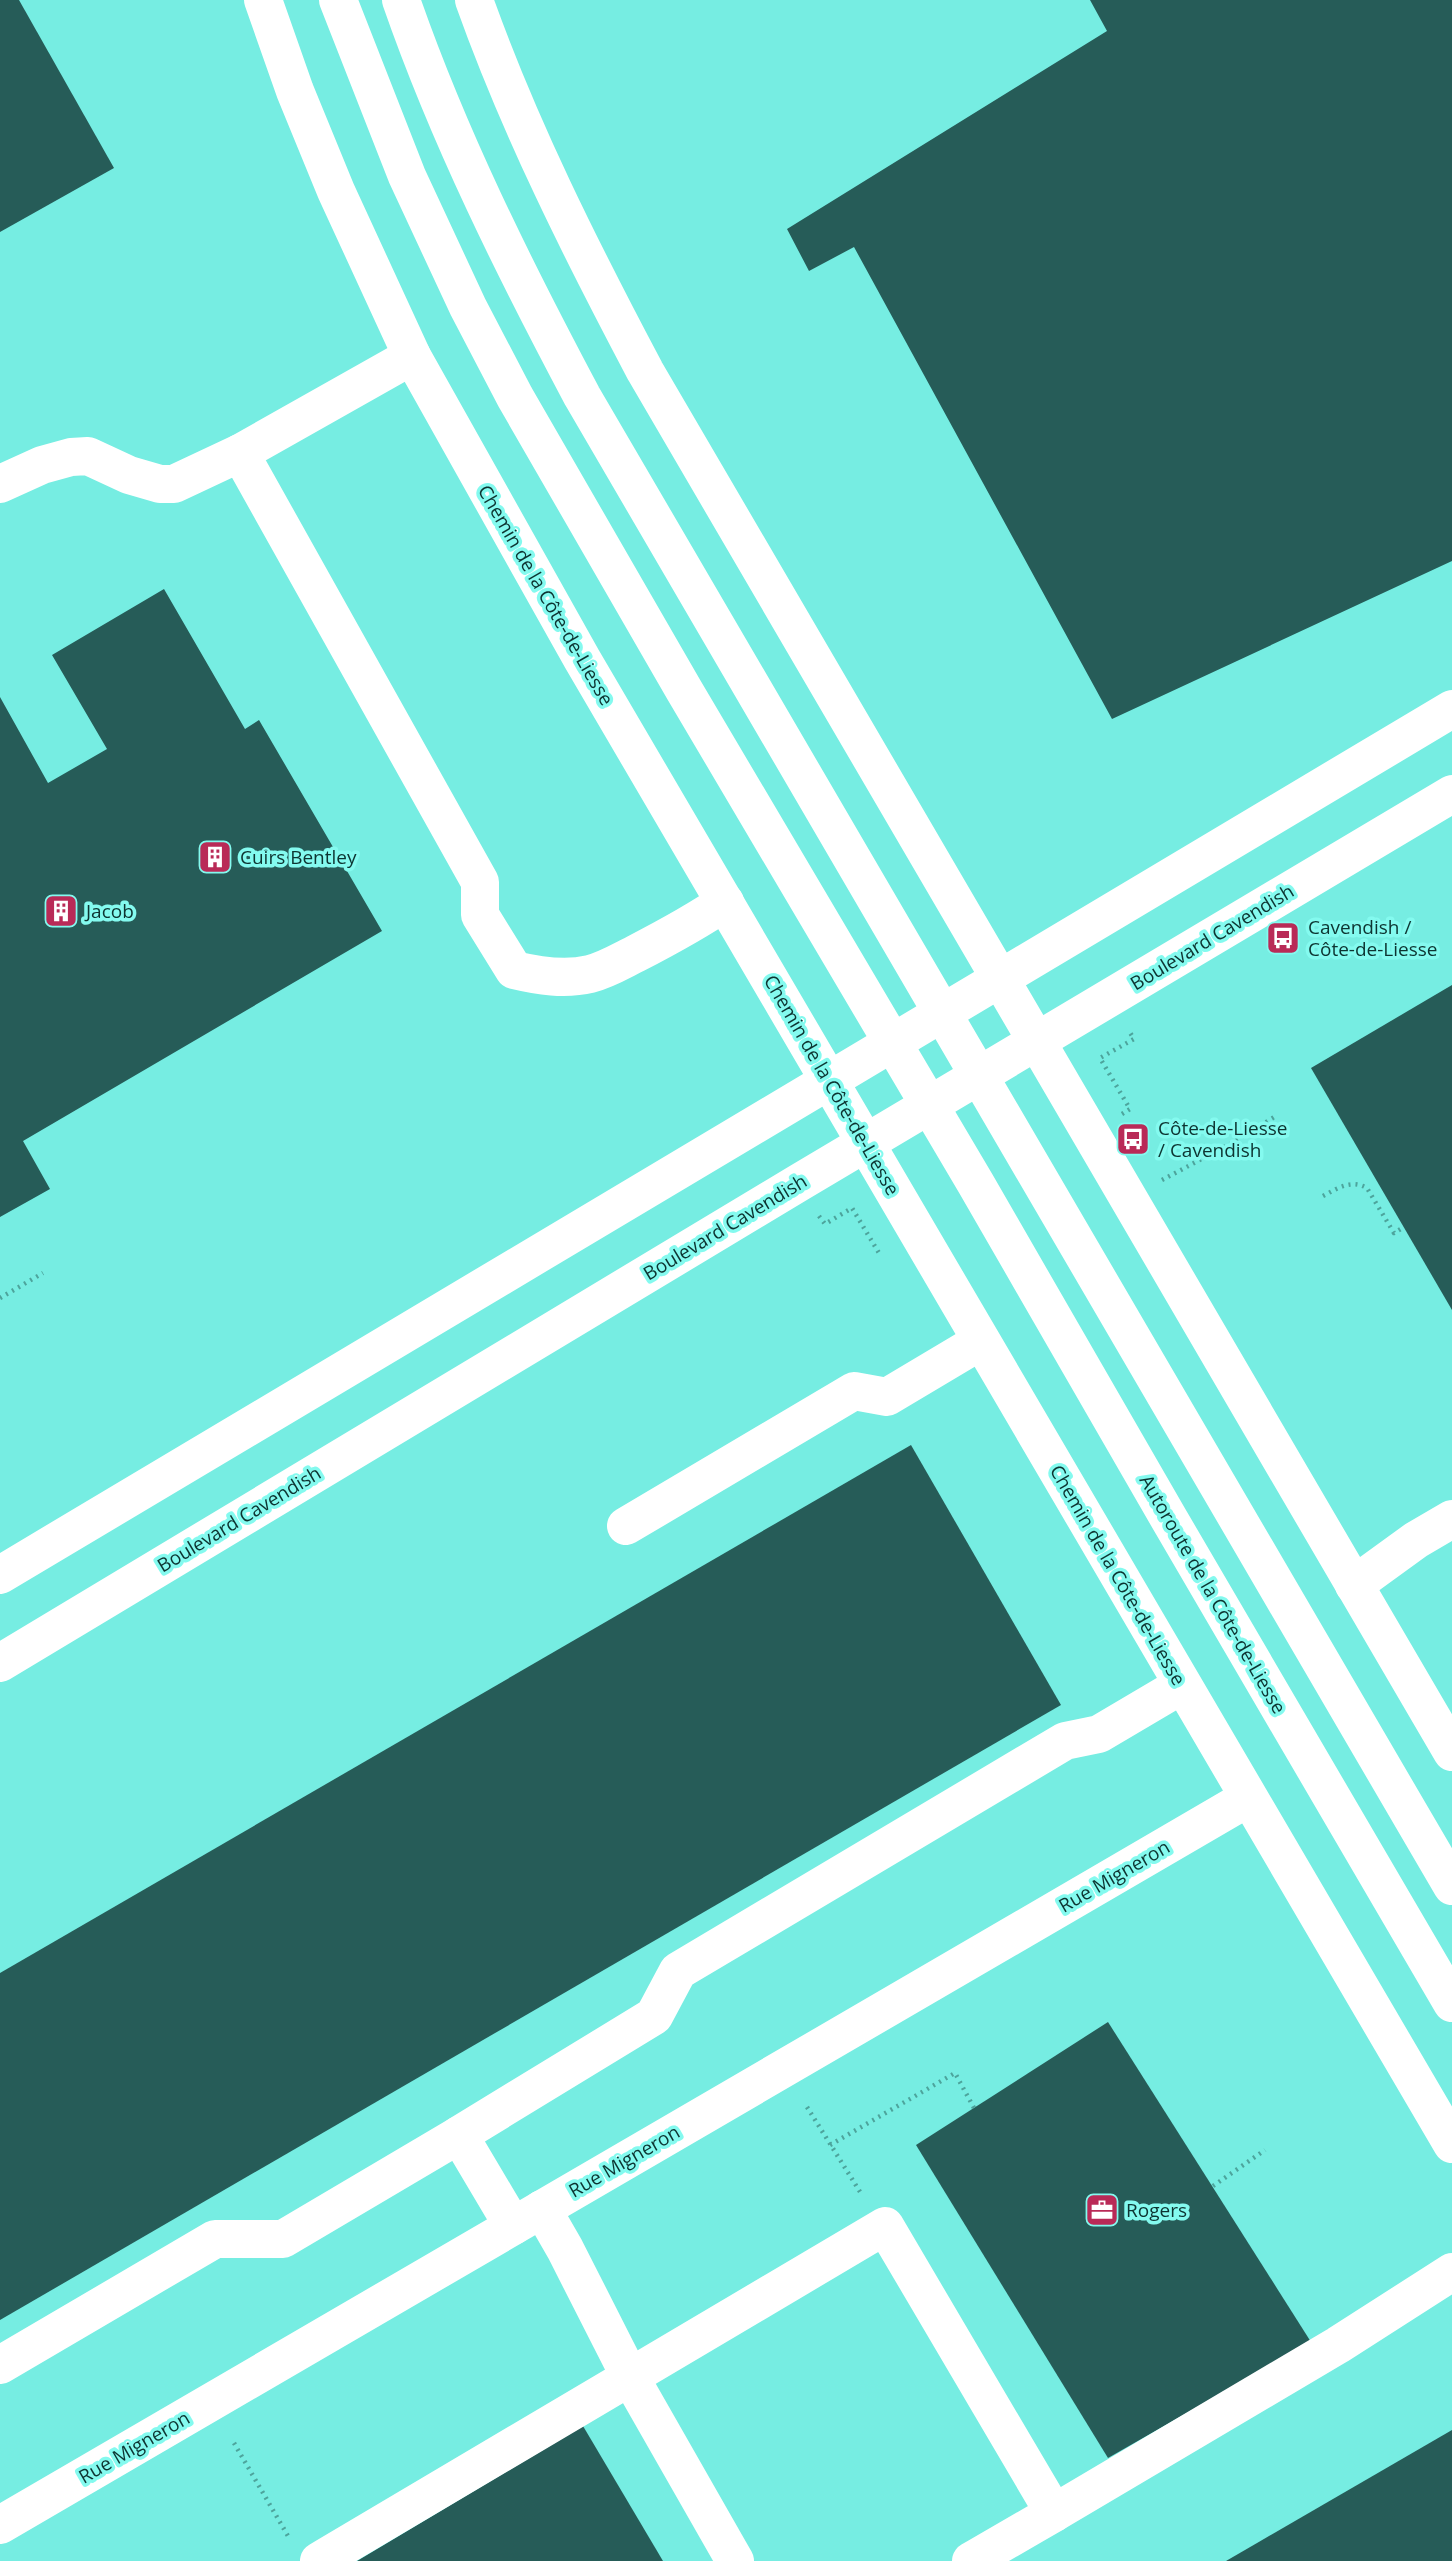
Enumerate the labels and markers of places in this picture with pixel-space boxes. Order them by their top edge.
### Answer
building icon: Cuirs Bentley [196,838,234,876]
place label: Cuirs Bentley [240,844,357,870]
building icon: Jacob [42,892,80,930]
place label: Jacob [84,898,134,924]
place label: Cavendish / Côte-de-Liesse [1308,914,1438,962]
bus stop icon: Cavendish / Côte-de-Liesse [1264,919,1302,957]
place label: Côte-de-Liesse / Cavendish [1158,1115,1288,1163]
bus stop icon: Côte-de-Liesse / Cavendish [1114,1120,1152,1158]
office icon: Rogers [1083,2191,1121,2229]
place label: Rogers [1126,2197,1187,2223]

